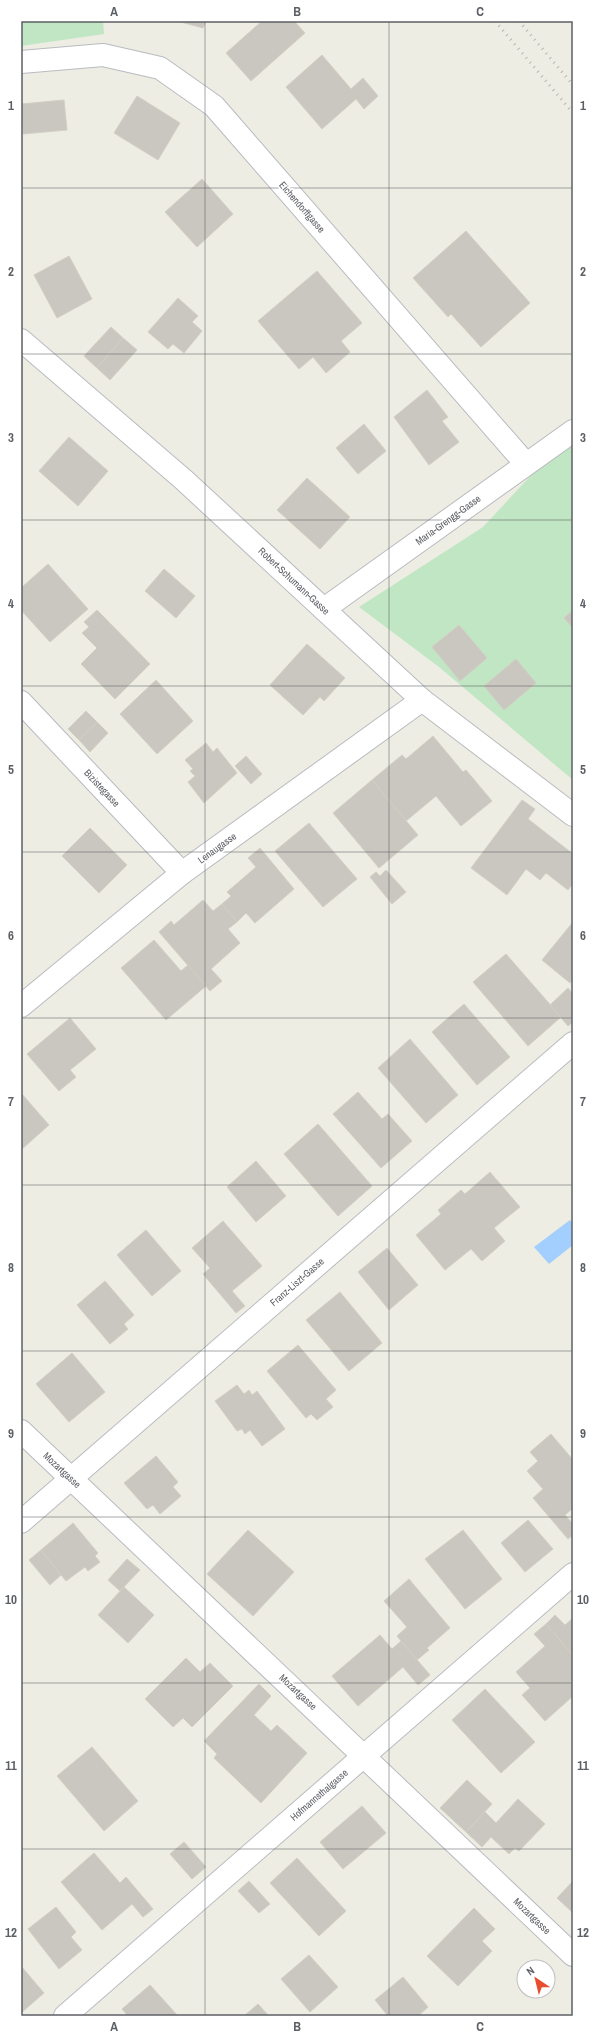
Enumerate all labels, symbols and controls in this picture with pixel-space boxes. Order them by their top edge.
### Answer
text: A [110,3,118,20]
text: B [293,3,301,20]
text: C [476,3,484,20]
text: 1 [8,97,14,114]
text: 1 [580,97,586,114]
street label: Eichendorffgasse [276,179,328,236]
text: 2 [8,263,14,280]
text: 2 [580,263,586,280]
text: 3 [8,429,14,446]
text: 3 [580,429,586,446]
street label: Maria-Grengg-Gasse [413,492,484,548]
street label: Robert-Schumann-Gasse [256,545,333,618]
text: 4 [8,595,14,612]
text: 4 [580,595,586,612]
text: 5 [8,761,14,778]
text: 5 [580,761,586,778]
street label: Bizistegasse [81,766,123,810]
street label: Lenaugasse [195,829,239,866]
text: 6 [8,927,14,944]
text: 6 [580,927,586,944]
text: 7 [8,1093,14,1110]
text: 7 [580,1093,586,1110]
street label: Franz-Liszt-Gasse [267,1255,327,1309]
text: 8 [8,1259,14,1276]
text: 8 [580,1259,586,1276]
text: 9 [8,1425,14,1442]
text: 9 [580,1425,586,1442]
street label: Mozartgasse [40,1449,84,1491]
text: 10 [5,1591,17,1608]
text: 10 [577,1591,589,1608]
street label: Mozartgasse [276,1671,320,1713]
text: 11 [5,1757,17,1774]
text: 11 [577,1757,589,1774]
street label: Hofmannsthalgasse [287,1766,351,1824]
street label: Mozartgasse [511,1895,554,1937]
text: 12 [5,1924,17,1941]
text: 12 [577,1924,589,1941]
north arrow [516,1959,556,1999]
text: N [524,1963,537,1978]
text: A [110,2018,118,2035]
text: B [293,2018,301,2035]
text: C [476,2018,484,2035]

